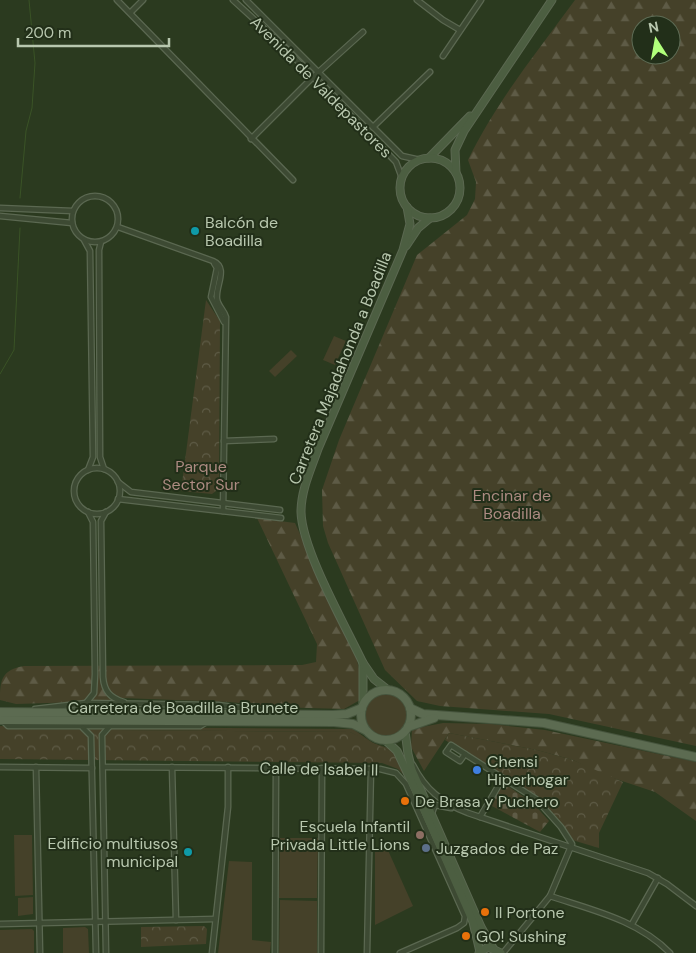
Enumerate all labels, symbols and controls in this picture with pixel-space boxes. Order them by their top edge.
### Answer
street label: Avenida de Valdepastores [246,12,396,162]
scale bar [18,15,169,47]
north arrow [631,15,681,65]
text: N [647,17,660,37]
text: 200 m [25,23,71,43]
place label: Balcón de Boadilla [205,212,278,251]
marker: Balcón de Boadilla [189,225,201,237]
street label: Carretera Majadahonda a Boadilla [284,248,396,488]
park label: Parque Sector Sur [162,456,240,495]
park label: Encinar de Boadilla [473,485,551,524]
street label: Carretera de Boadilla a Brunete [68,697,298,718]
place label: Chensi Hiperhogar [487,751,569,790]
street label: Calle de Isabel II [259,757,379,781]
marker: Chensi Hiperhogar [471,764,483,776]
place label: De Brasa y Puchero [415,791,559,812]
marker: De Brasa y Puchero [399,795,411,807]
place label: Escuela Infantil Privada Little Lions [271,816,410,855]
marker: Escuela Infantil Privada Little Lions [414,829,426,841]
place label: Edificio multiusos municipal [48,833,178,872]
place label: Juzgados de Paz [436,838,558,859]
marker: Juzgados de Paz [420,842,432,854]
marker: Edificio multiusos municipal [182,846,194,858]
place label: Il Portone [495,902,565,923]
marker: Il Portone [479,906,491,918]
place label: GO! Sushing [476,926,566,947]
marker: GO! Sushing [460,930,472,942]

